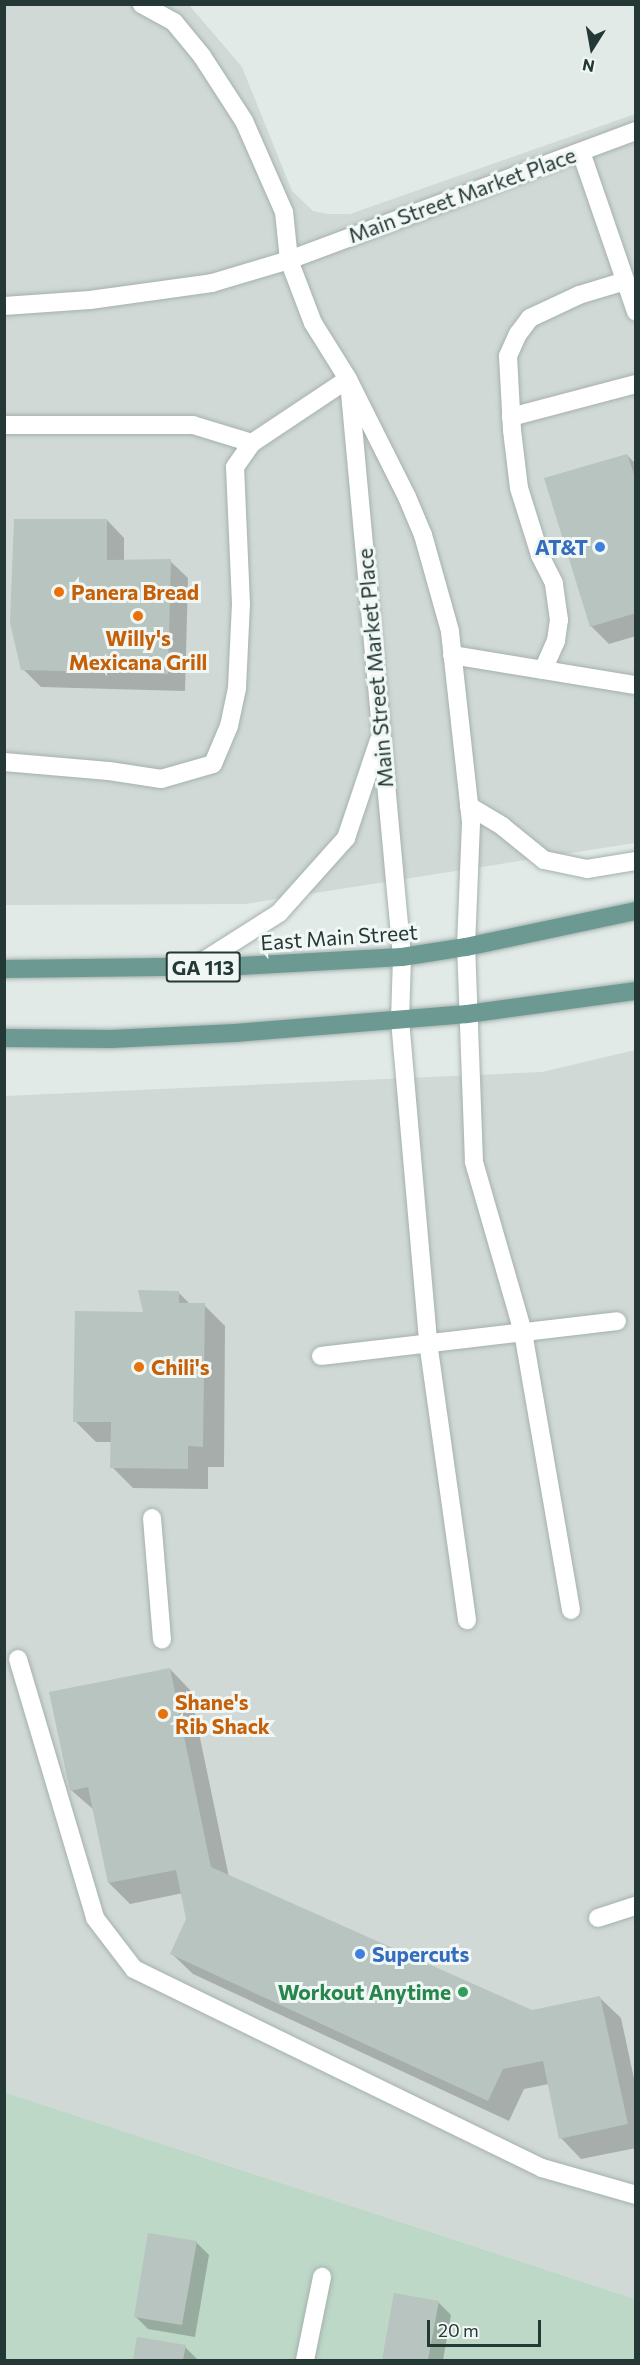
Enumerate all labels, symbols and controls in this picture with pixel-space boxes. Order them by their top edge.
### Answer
north arrow [562,18,622,78]
text: N [581,56,596,77]
street label: Main Street Market Place [345,142,579,248]
place label: AT&T [535,534,588,560]
marker: AT&T [593,540,607,554]
street label: Main Street Market Place [352,547,398,789]
place label: Panera Bread [71,579,199,605]
marker: Panera Bread [52,585,66,599]
marker: Willy's Mexicana Grill [131,609,145,623]
place label: Willy's Mexicana Grill [69,625,207,675]
street label: East Main Street [260,919,418,955]
road number: GA 113 [166,950,240,984]
place label: Chili's [151,1354,209,1380]
marker: Chili's [132,1360,146,1374]
place label: Shane's Rib Shack [175,1689,270,1739]
marker: Shane's Rib Shack [156,1707,170,1721]
place label: Supercuts [372,1941,469,1967]
marker: Supercuts [353,1947,367,1961]
place label: Workout Anytime [278,1979,451,2005]
marker: Workout Anytime [456,1985,470,1999]
scale bar [430,2308,544,2346]
text: 20 m [438,2319,479,2341]

